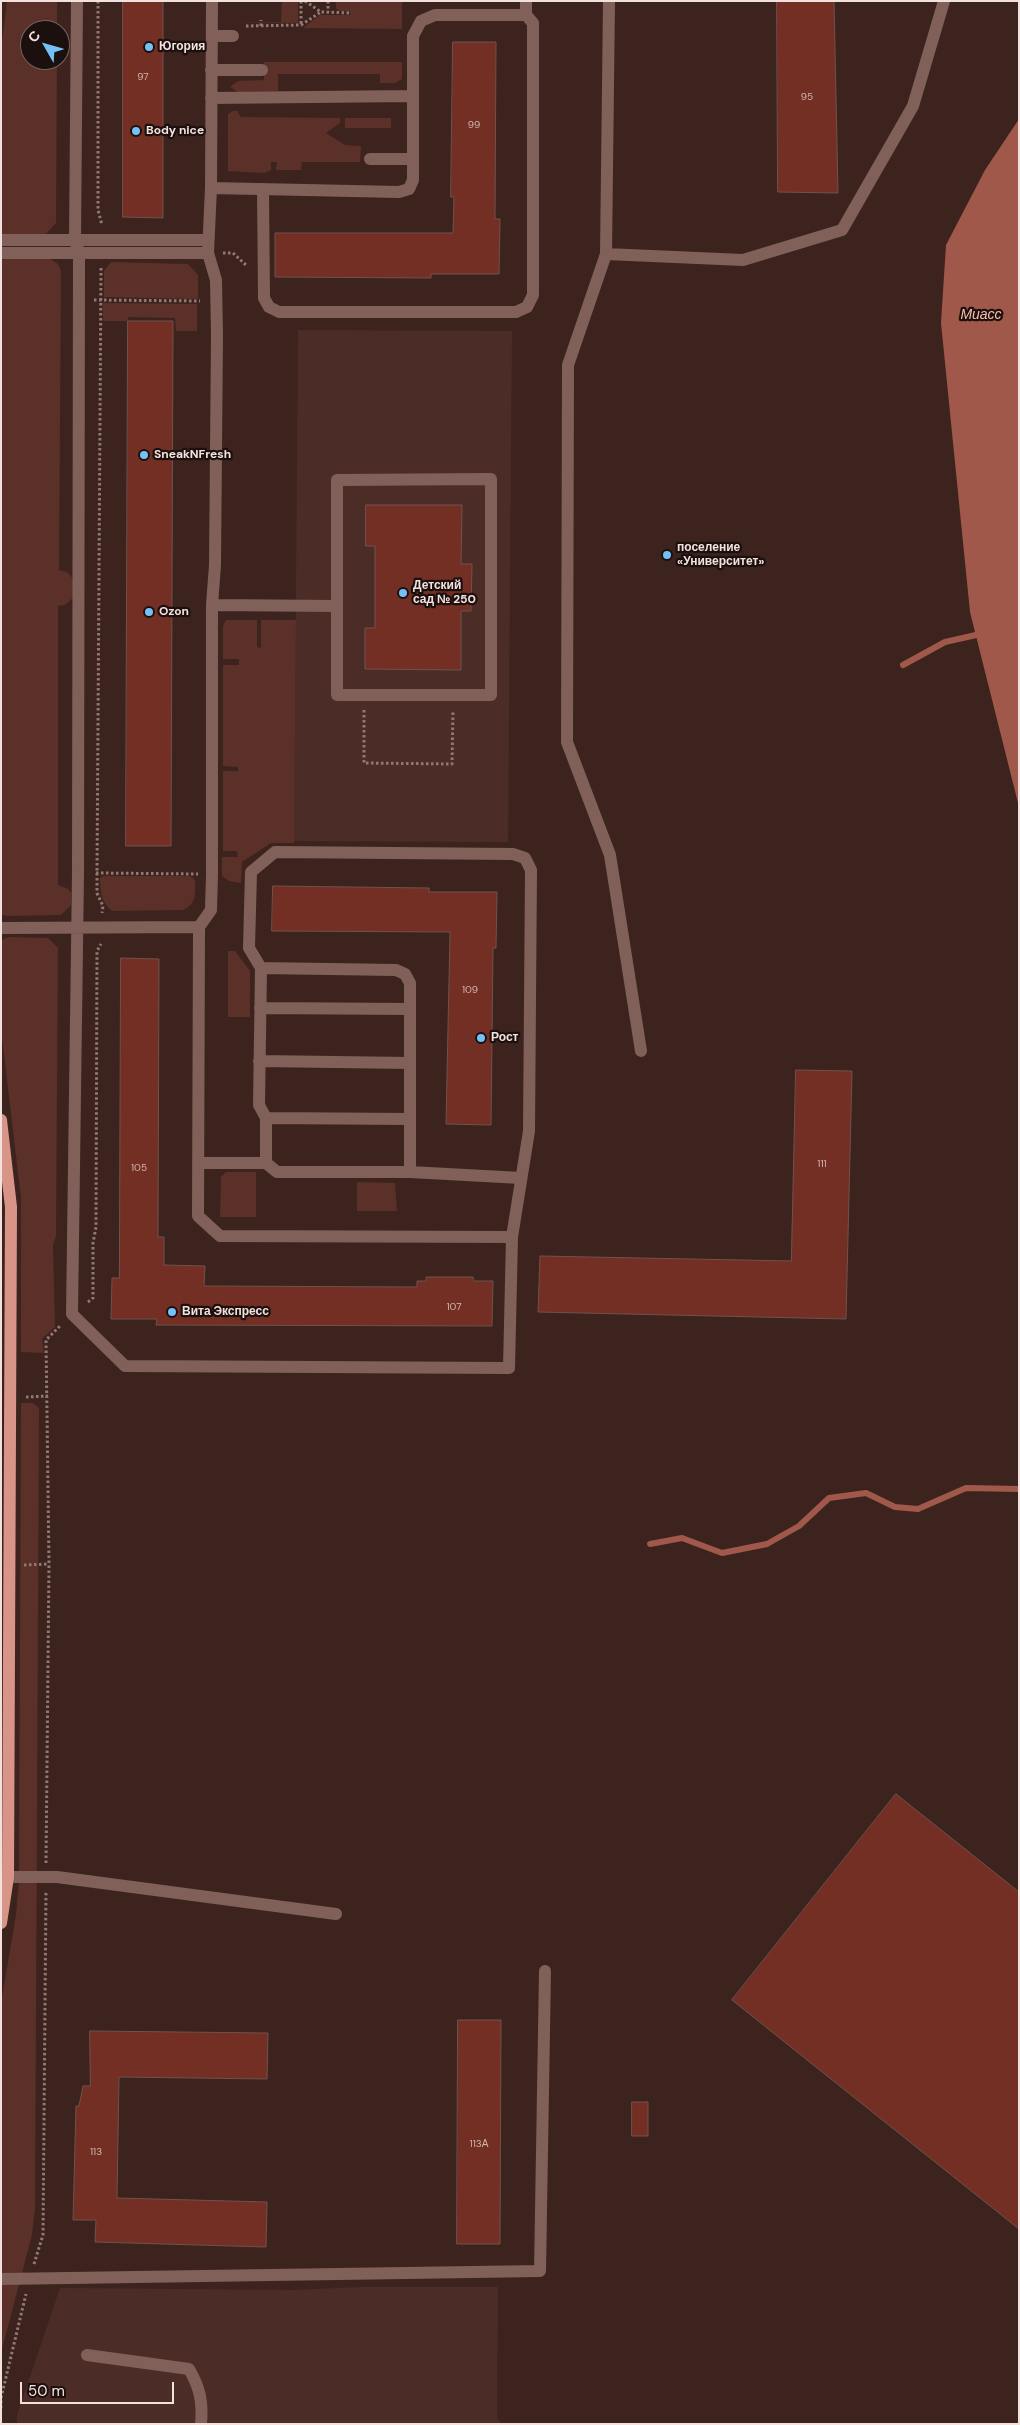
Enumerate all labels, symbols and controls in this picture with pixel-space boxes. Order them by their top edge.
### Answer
north arrow [20,20,70,70]
text: С [24,27,44,46]
place label: Югория [159,40,205,54]
marker: Югория [143,41,155,53]
house number: 97 [137,71,149,83]
house number: 95 [801,91,813,103]
house number: 99 [468,119,480,131]
place label: Body nice [146,124,204,138]
marker: Body nice [130,125,142,137]
water label: Миасс [960,307,1002,323]
place label: SneakNFresh [154,448,231,462]
marker: SneakNFresh [138,449,150,461]
place label: поселение «Университет» [677,541,765,569]
marker: поселение «Университет» [661,549,673,561]
place label: Детский сад № 250 [413,579,476,607]
marker: Детский сад № 250 [397,587,409,599]
place label: Ozon [159,605,189,619]
marker: Ozon [143,606,155,618]
house number: 109 [462,984,478,996]
place label: Рост [491,1031,518,1045]
marker: Рост [475,1032,487,1044]
house number: 111 [817,1158,827,1170]
house number: 105 [131,1162,147,1174]
house number: 107 [446,1301,462,1313]
place label: Вита Экспресс [182,1305,269,1319]
marker: Вита Экспресс [166,1306,178,1318]
house number: 113А [470,2138,488,2150]
house number: 113 [90,2146,102,2158]
scale bar [22,2372,176,2404]
text: 50 m [28,2381,65,2401]

